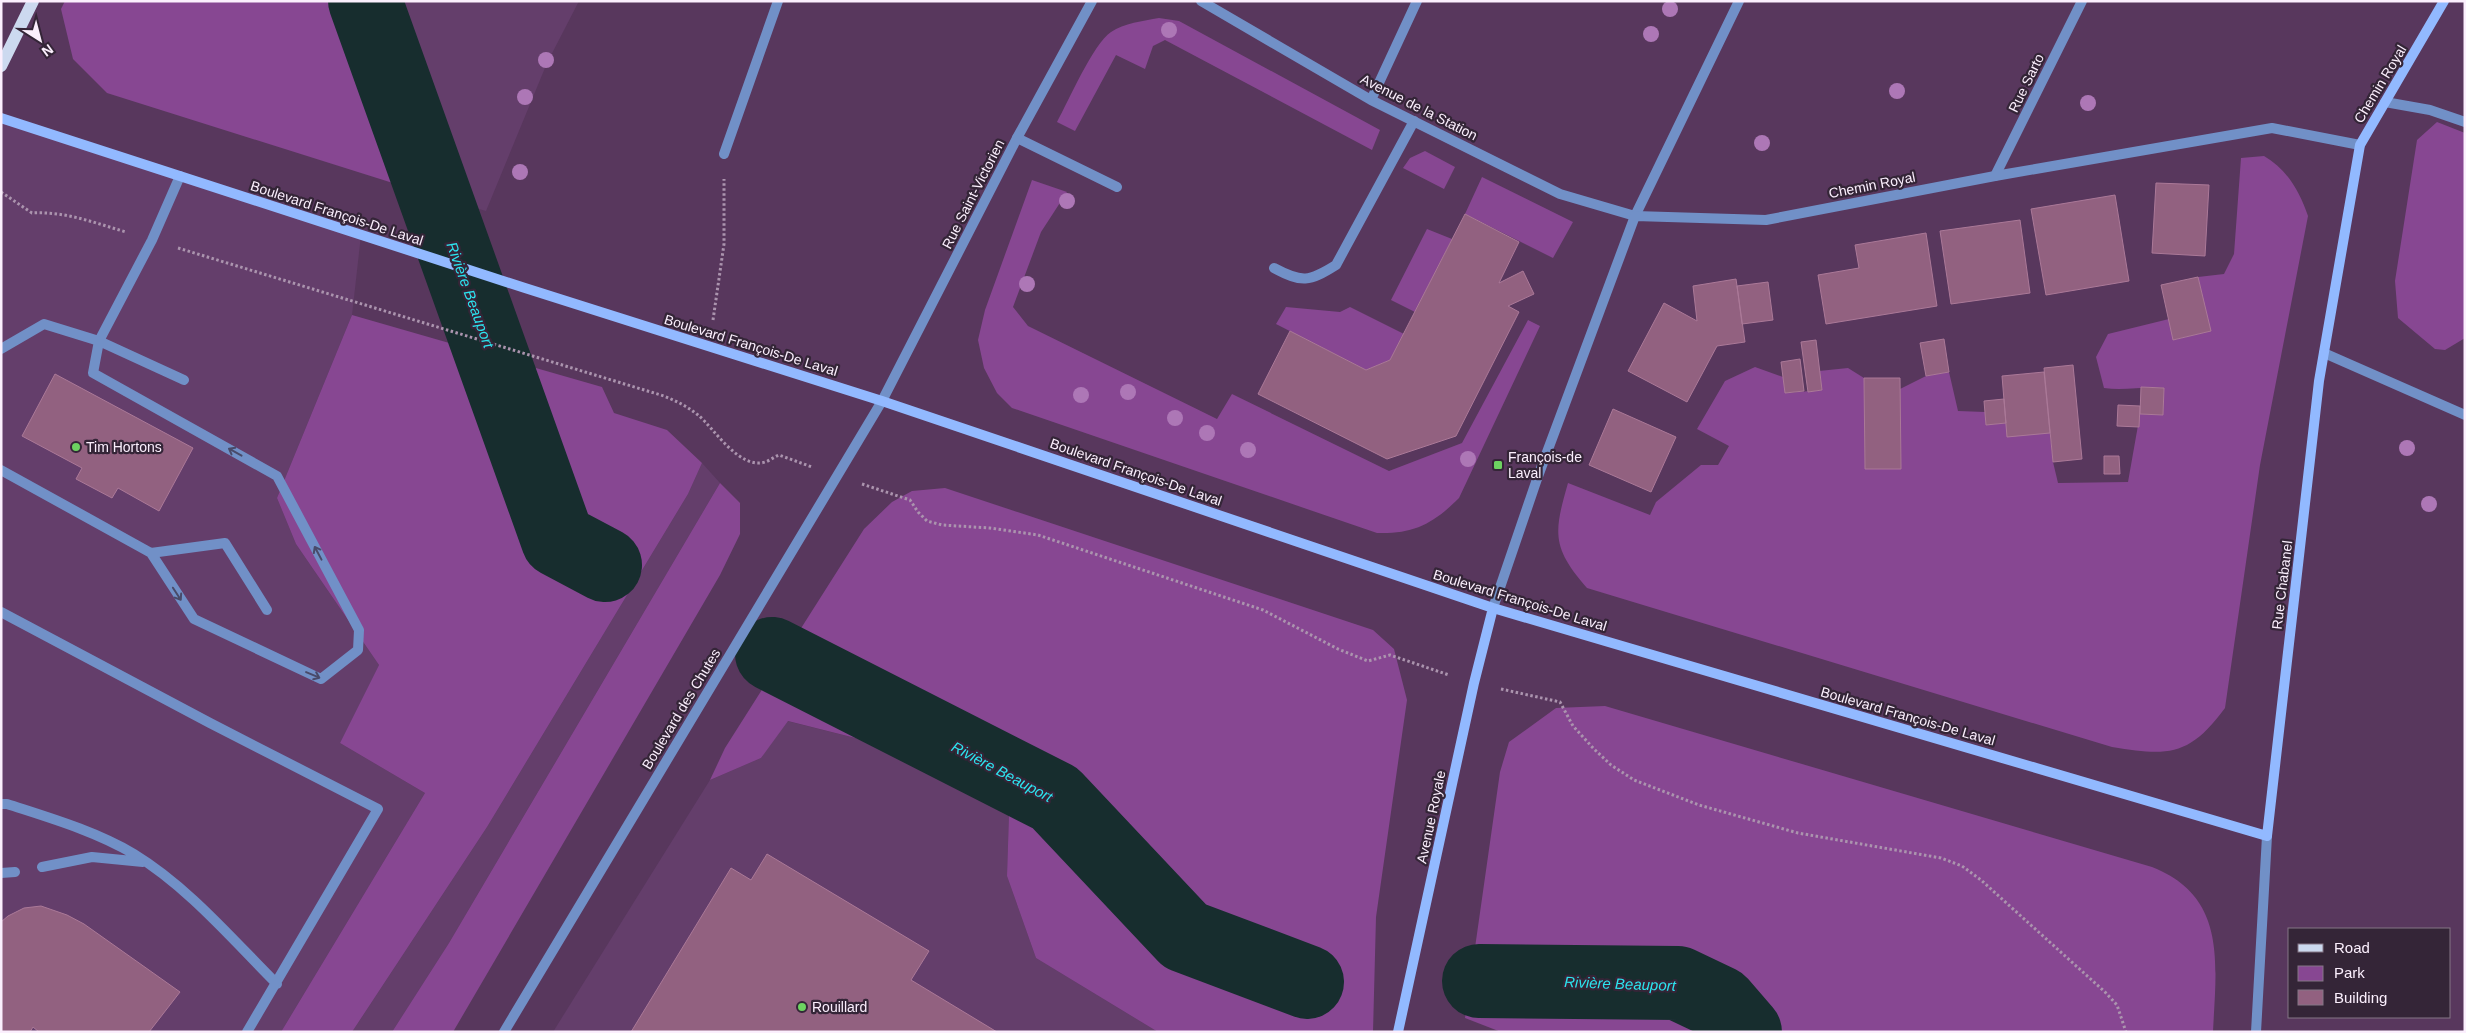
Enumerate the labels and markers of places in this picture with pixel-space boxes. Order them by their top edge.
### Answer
place label: Tim Hortons [86,439,162,455]
marker: Tim Hortons [70,441,82,453]
place label: François-de Laval [1508,449,1582,481]
marker: François-de Laval [1492,459,1504,471]
place label: Rouillard [812,999,867,1015]
marker: Rouillard [796,1001,808,1013]

